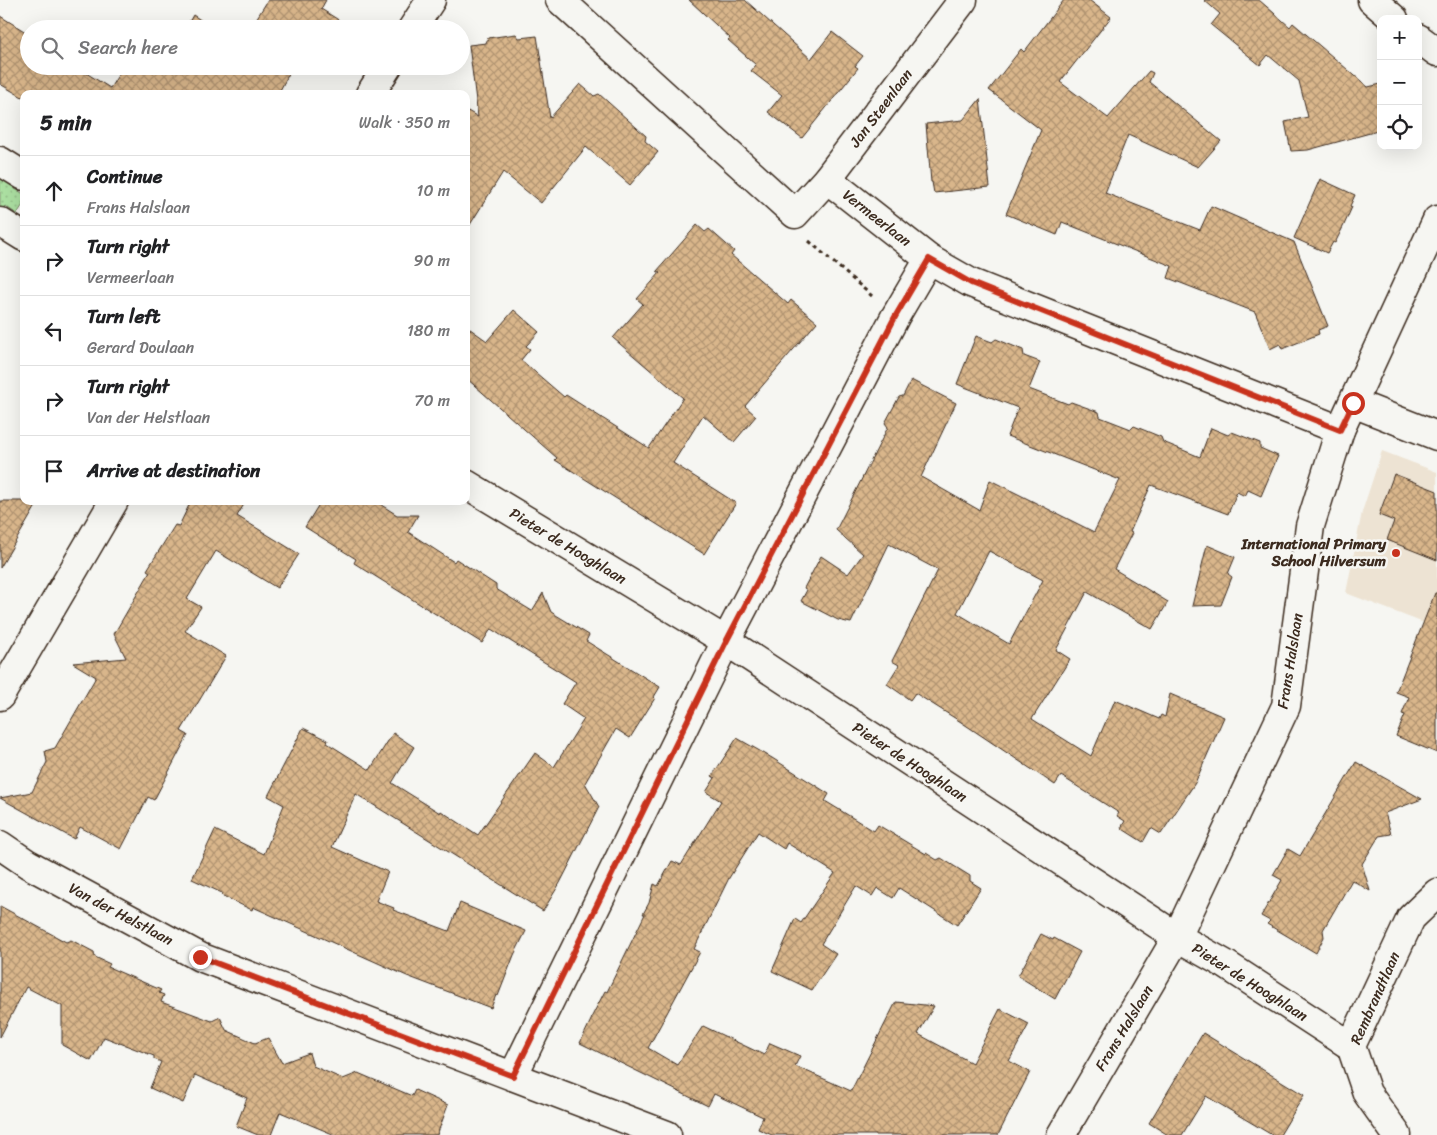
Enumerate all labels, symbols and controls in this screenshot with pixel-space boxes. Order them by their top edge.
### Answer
map controls [1377,15,1422,150]
button: + [1377,15,1422,60]
search box [20,20,470,75]
text: Search here [78,31,178,64]
icon: search [38,34,66,62]
button: − [1377,60,1422,105]
street label: Jan Steenlaan [842,63,919,154]
text: 5 min [40,104,92,142]
button: locate [1377,105,1422,150]
text: Walk · 350 m [359,108,450,137]
text: Continue [87,160,163,193]
text: 10 m [417,176,450,205]
icon: ahead [40,177,68,205]
street label: Vermeerlaan [837,183,917,253]
text: Frans Halslaan [87,193,190,222]
text: Turn right [87,230,169,263]
text: 90 m [414,246,450,275]
icon: right [40,247,68,275]
text: Vermeerlaan [87,263,174,292]
text: Turn left [87,300,160,333]
text: 180 m [407,316,450,345]
icon: left [40,317,68,345]
text: Gerard Doulaan [87,333,194,362]
text: Turn right [87,370,169,403]
text: 70 m [414,386,450,415]
icon: right [40,387,68,415]
route start [1342,392,1365,415]
text: Van der Helstlaan [87,403,210,432]
text: Arrive at destination [87,454,260,487]
icon: arrive [40,457,68,485]
street label: Pieter de Hooghlaan [504,501,632,591]
place label: International Primary School Hilversum [1240,531,1387,574]
marker: International Primary School Hilversum [1390,547,1402,559]
street label: Frans Halslaan [1270,611,1310,711]
street label: Pieter de Hooghlaan [847,715,973,809]
street label: Van der Helstlaan [64,875,178,953]
street label: Pieter de Hooghlaan [1187,936,1313,1028]
route end [189,946,212,969]
street label: Rembrandtlaan [1343,947,1407,1049]
street label: Frans Halslaan [1088,980,1160,1076]

